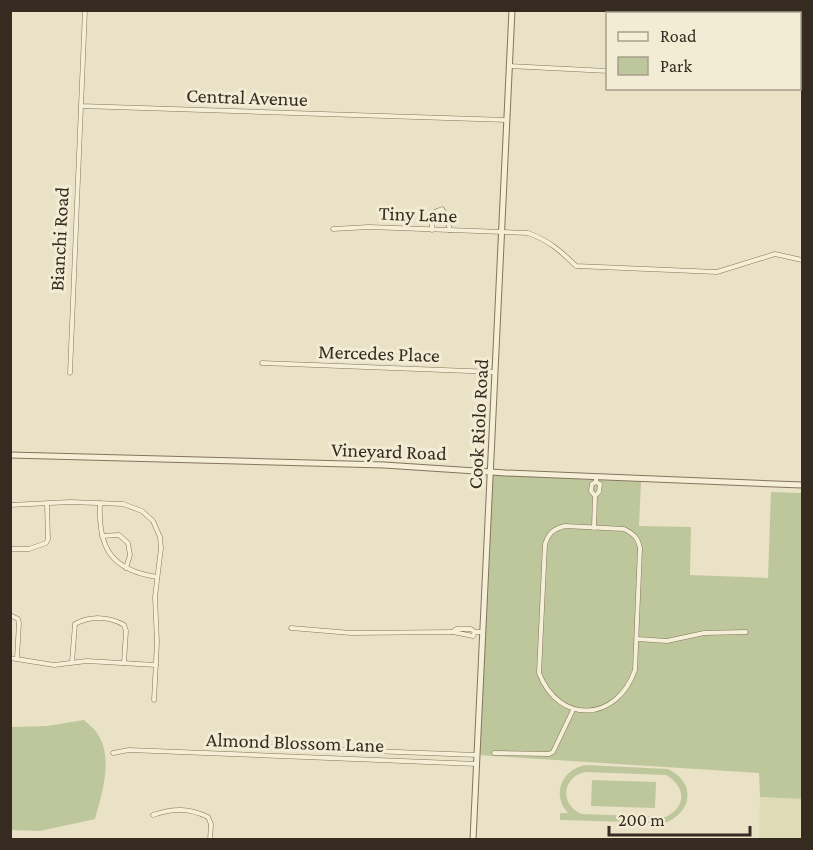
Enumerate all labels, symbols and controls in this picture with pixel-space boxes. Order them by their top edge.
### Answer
legend [606,12,801,90]
text: Road [660,26,697,46]
text: Park [660,56,692,76]
street label: Central Avenue [186,84,308,110]
street label: Bianchi Road [45,186,73,292]
street label: Tiny Lane [378,202,458,227]
street label: Mercedes Place [318,340,440,366]
street label: Cook Riolo Road [464,358,492,490]
street label: Vineyard Road [331,438,448,465]
street label: Almond Blossom Lane [206,728,385,756]
scale bar [609,799,750,837]
text: 200 m [618,810,665,830]

